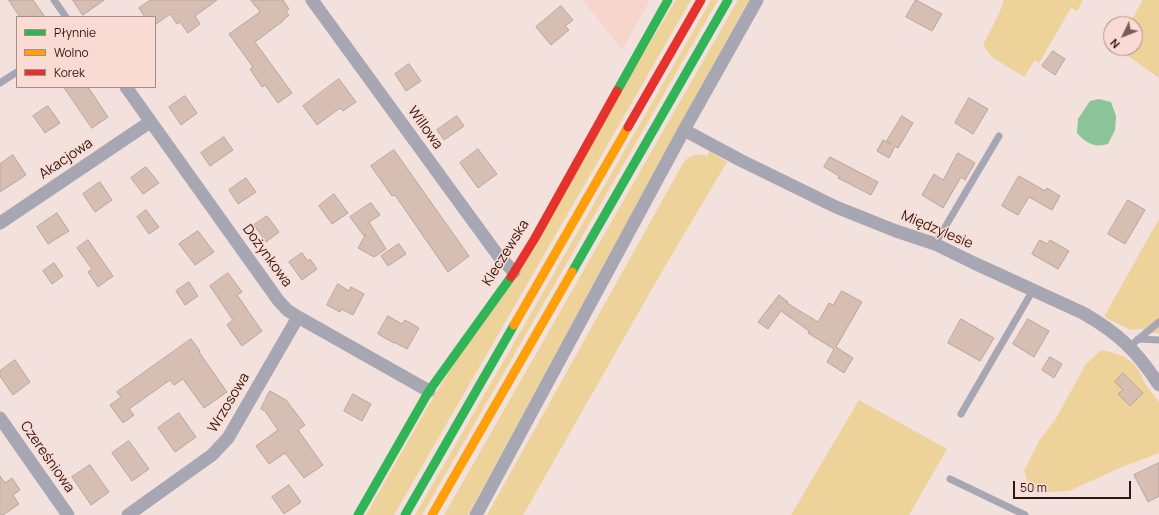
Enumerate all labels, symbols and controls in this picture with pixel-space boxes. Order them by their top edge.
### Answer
legend [16,16,156,88]
north arrow [1103,16,1143,56]
text: Płynnie [54,24,96,41]
text: N [1106,36,1123,52]
text: Wolno [54,44,89,61]
text: Korek [54,64,85,81]
street label: Willowa [404,103,446,153]
street label: Akacjowa [36,135,96,183]
street label: Międzylesie [899,207,975,253]
street label: Kleczewska [479,217,533,289]
street label: Dożynkowa [239,221,295,291]
street label: Wrzosowa [205,370,253,436]
street label: Czereśniowa [16,418,78,496]
scale bar [1015,473,1133,499]
text: 50 m [1020,479,1047,496]

